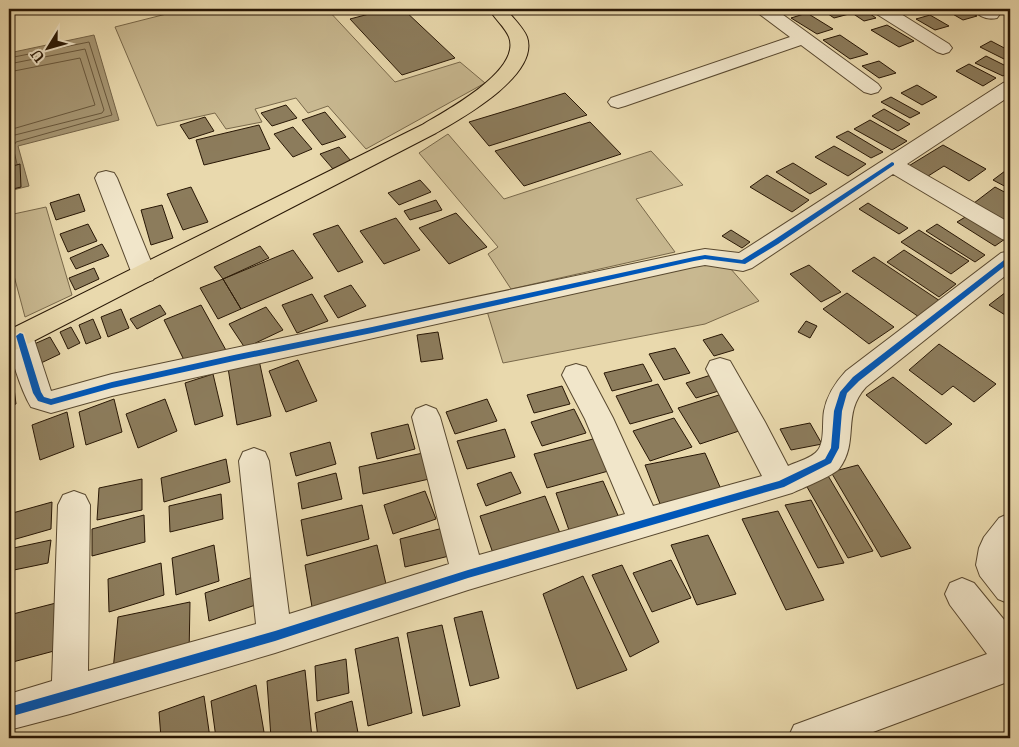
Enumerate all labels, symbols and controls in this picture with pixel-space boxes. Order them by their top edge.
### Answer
north arrow [22,22,72,72]
text: U [28,46,48,65]

